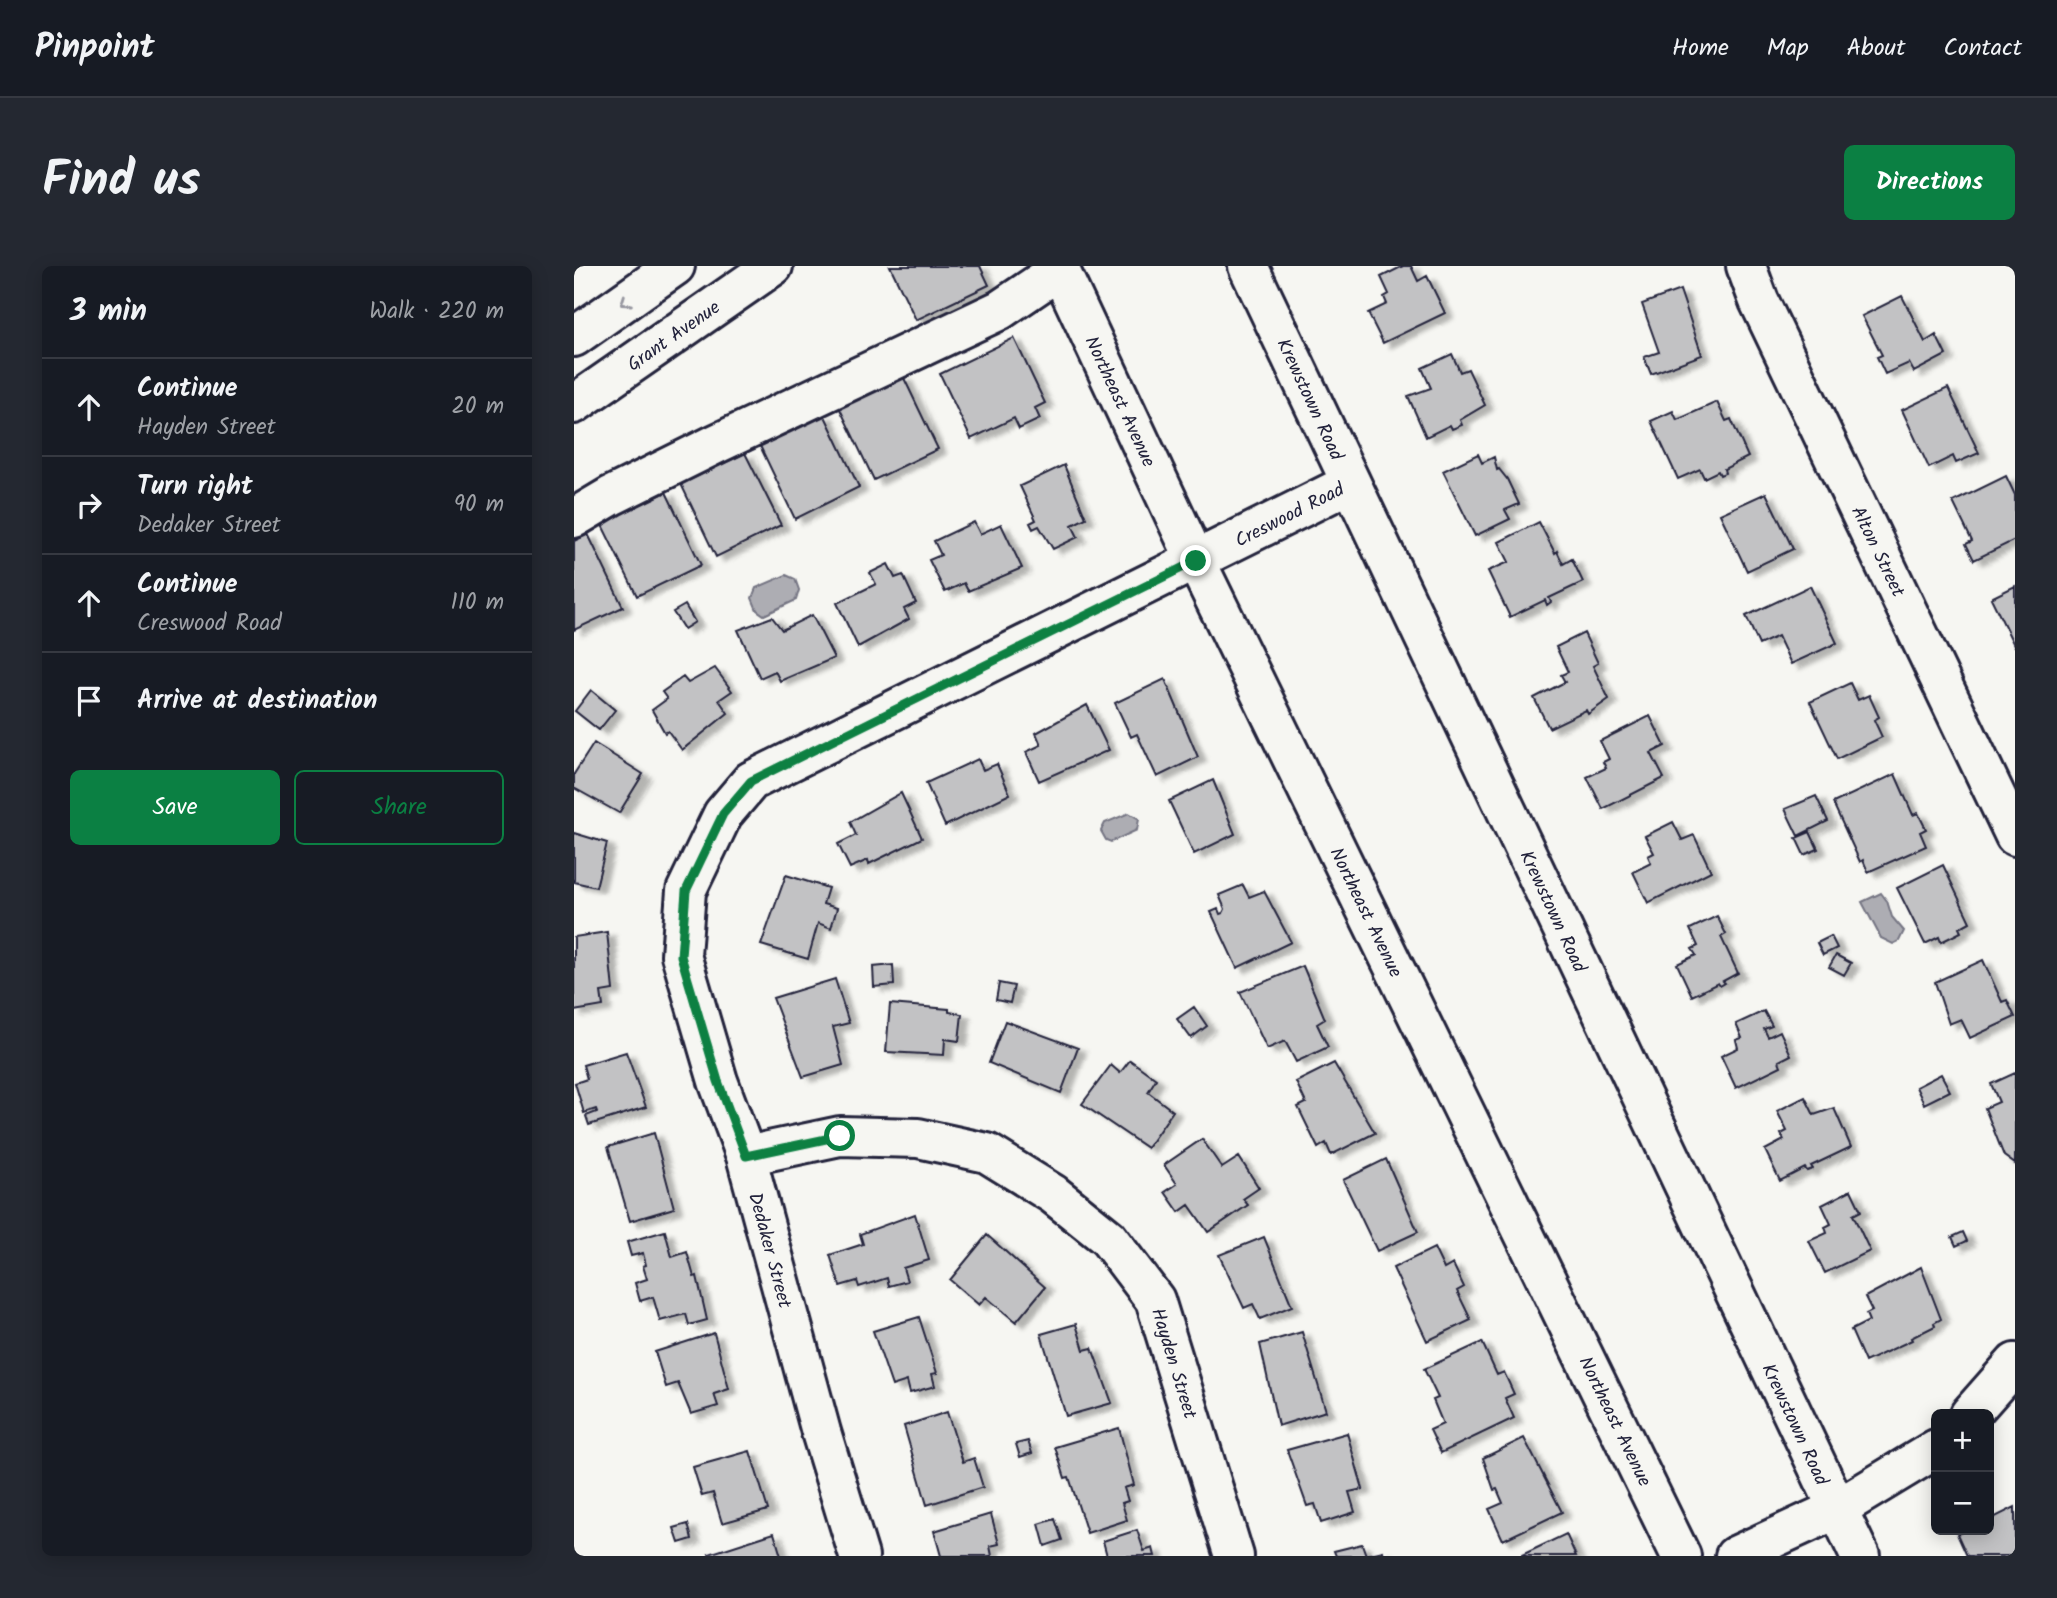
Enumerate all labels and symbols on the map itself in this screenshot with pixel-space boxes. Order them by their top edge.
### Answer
street label: Grant Avenue [621,293,727,380]
one-way arrow [620,294,633,306]
street label: Northeast Avenue [1076,331,1163,473]
street label: Krewstown Road [1268,334,1351,466]
street label: Creswood Road [1230,475,1350,556]
street label: Alton Street [1842,501,1912,603]
route end [1180,545,1211,576]
street label: Northeast Avenue [1321,843,1410,984]
street label: Krewstown Road [1511,846,1594,978]
route start [824,1120,855,1151]
street label: Dedaker Street [739,1189,799,1312]
street label: Hayden Street [1142,1304,1204,1423]
street label: Northeast Avenue [1570,1352,1659,1493]
street label: Krewstown Road [1753,1359,1836,1491]

